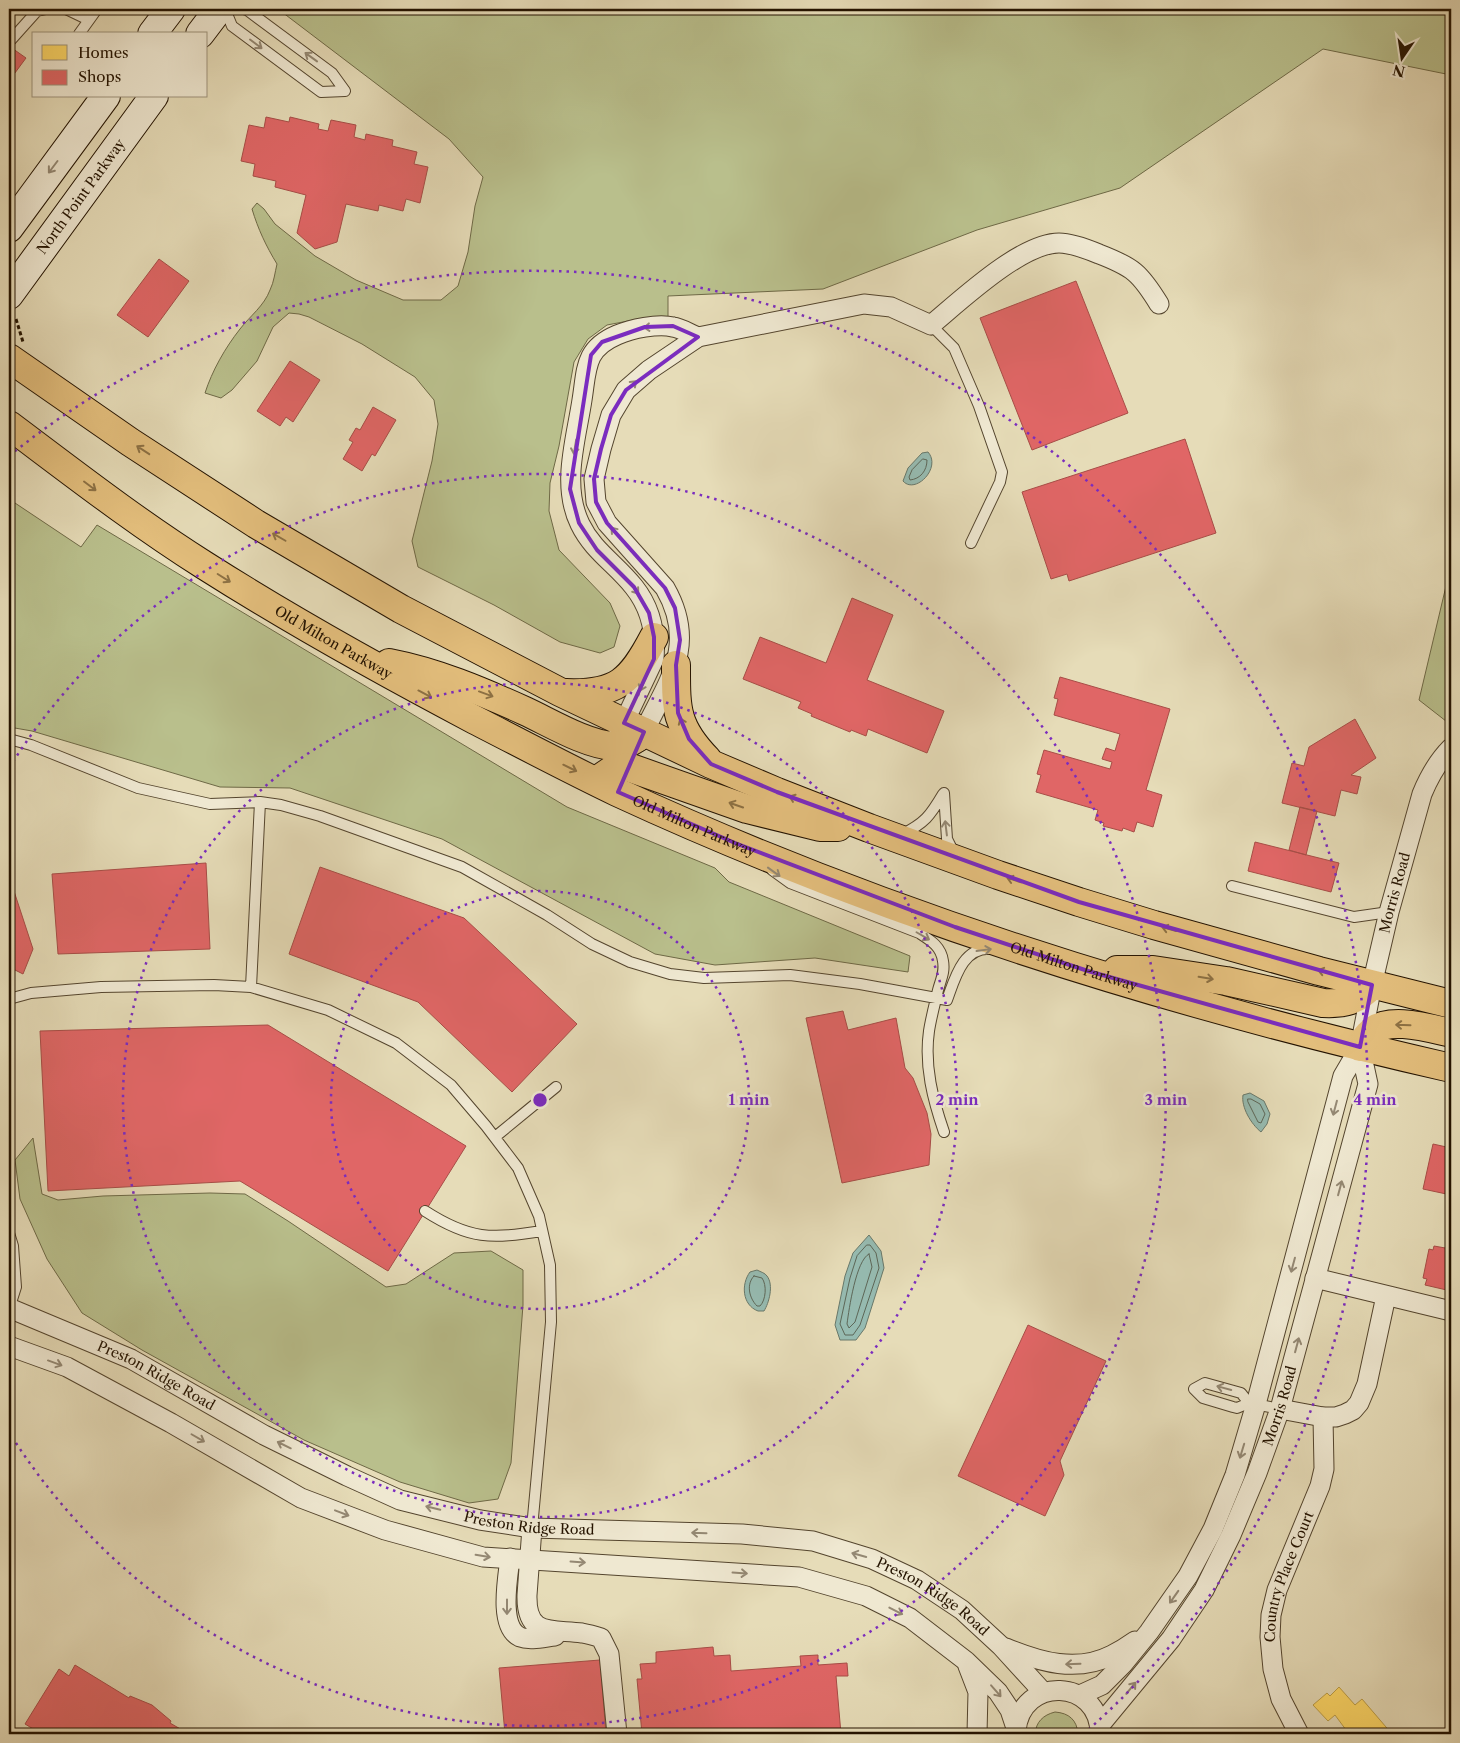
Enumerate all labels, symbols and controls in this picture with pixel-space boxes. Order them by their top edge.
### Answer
legend [32,32,208,98]
north arrow [1378,32,1428,82]
one-way arrow [249,39,263,49]
text: Homes [78,43,129,62]
one-way arrow [304,52,318,62]
text: N [1391,61,1407,81]
text: Shops [78,67,121,86]
street label: North Point Parkway [33,135,129,258]
one-way arrow [48,160,58,174]
one-way arrow [643,323,659,332]
one-way arrow [625,380,637,392]
one-way arrow [569,439,579,455]
one-way arrow [136,445,150,455]
one-way arrow [83,480,96,491]
one-way arrow [610,527,622,540]
one-way arrow [273,532,287,542]
one-way arrow [216,573,230,583]
one-way arrow [628,581,639,594]
street label: Old Milton Parkway [271,602,396,683]
one-way arrow [638,676,648,691]
one-way arrow [418,689,433,699]
one-way arrow [477,690,493,699]
one-way arrow [677,718,687,733]
one-way arrow [562,764,577,773]
street label: Old Milton Parkway [630,791,759,861]
one-way arrow [788,794,804,803]
one-way arrow [729,800,744,809]
one-way arrow [941,820,951,836]
street label: Morris Road [1375,850,1414,935]
one-way arrow [767,867,781,877]
one-way arrow [1006,875,1022,884]
one-way arrow [1161,923,1177,933]
one-way arrow [915,931,930,941]
street label: Old Milton Parkway [1008,938,1140,995]
one-way arrow [975,945,991,955]
one-way arrow [1318,967,1334,977]
one-way arrow [1198,974,1214,984]
one-way arrow [1396,1020,1412,1029]
text: 1 min [728,1090,770,1109]
text: 2 min [935,1090,979,1109]
text: 3 min [1145,1090,1188,1109]
text: 4 min [1353,1090,1397,1109]
centre of rings [531,1091,549,1109]
one-way arrow [1329,1099,1339,1115]
one-way arrow [1335,1181,1345,1197]
one-way arrow [1288,1256,1297,1272]
street label: Preston Ridge Road [94,1337,219,1414]
one-way arrow [1293,1337,1303,1353]
one-way arrow [46,1359,62,1368]
street label: Morris Road [1258,1363,1300,1448]
one-way arrow [1216,1383,1232,1392]
one-way arrow [191,1434,205,1444]
one-way arrow [277,1440,292,1449]
one-way arrow [1237,1442,1247,1458]
one-way arrow [426,1503,442,1512]
street label: Preston Ridge Road [462,1507,595,1539]
one-way arrow [334,1509,349,1518]
street label: Country Place Court [1261,1509,1318,1643]
one-way arrow [691,1528,707,1538]
one-way arrow [851,1549,867,1559]
one-way arrow [475,1551,491,1561]
street label: Preston Ridge Road [874,1553,993,1640]
one-way arrow [570,1558,586,1567]
one-way arrow [732,1568,748,1577]
one-way arrow [1168,1590,1179,1603]
one-way arrow [502,1598,512,1614]
one-way arrow [888,1607,903,1616]
one-way arrow [1066,1659,1082,1669]
one-way arrow [1126,1681,1137,1694]
one-way arrow [990,1685,1002,1698]

